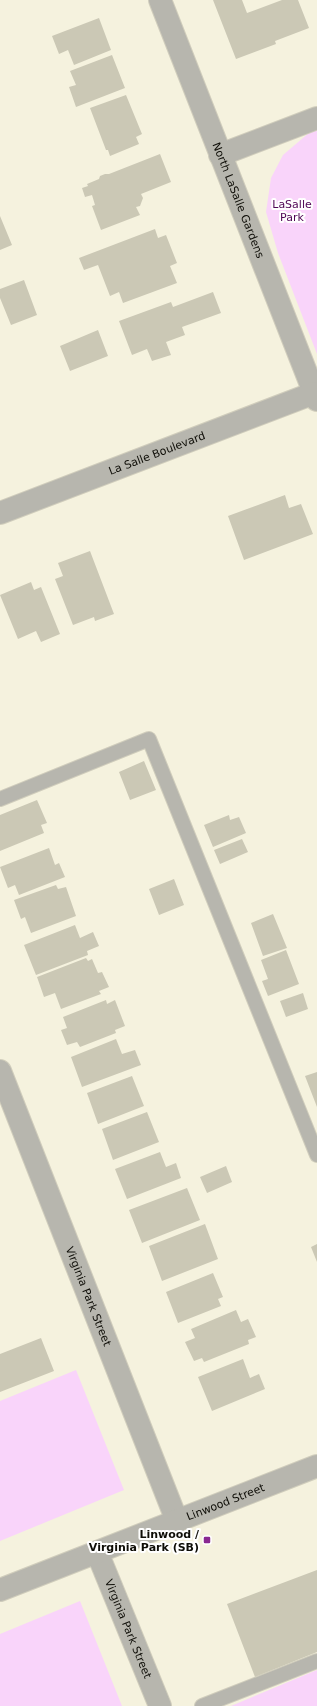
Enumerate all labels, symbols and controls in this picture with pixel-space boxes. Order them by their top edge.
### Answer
street label: North LaSalle Gardens [210,140,267,260]
park label: LaSalle Park [272,198,312,224]
street label: La Salle Boulevard [107,429,207,477]
street label: Virginia Park Street [63,1245,114,1348]
street label: Linwood Street [185,1480,267,1523]
place label: Linwood / Virginia Park (SB) [89,1528,200,1554]
marker: Linwood / Virginia Park (SB) [202,1535,212,1545]
street label: Virginia Park Street [102,1577,155,1681]

